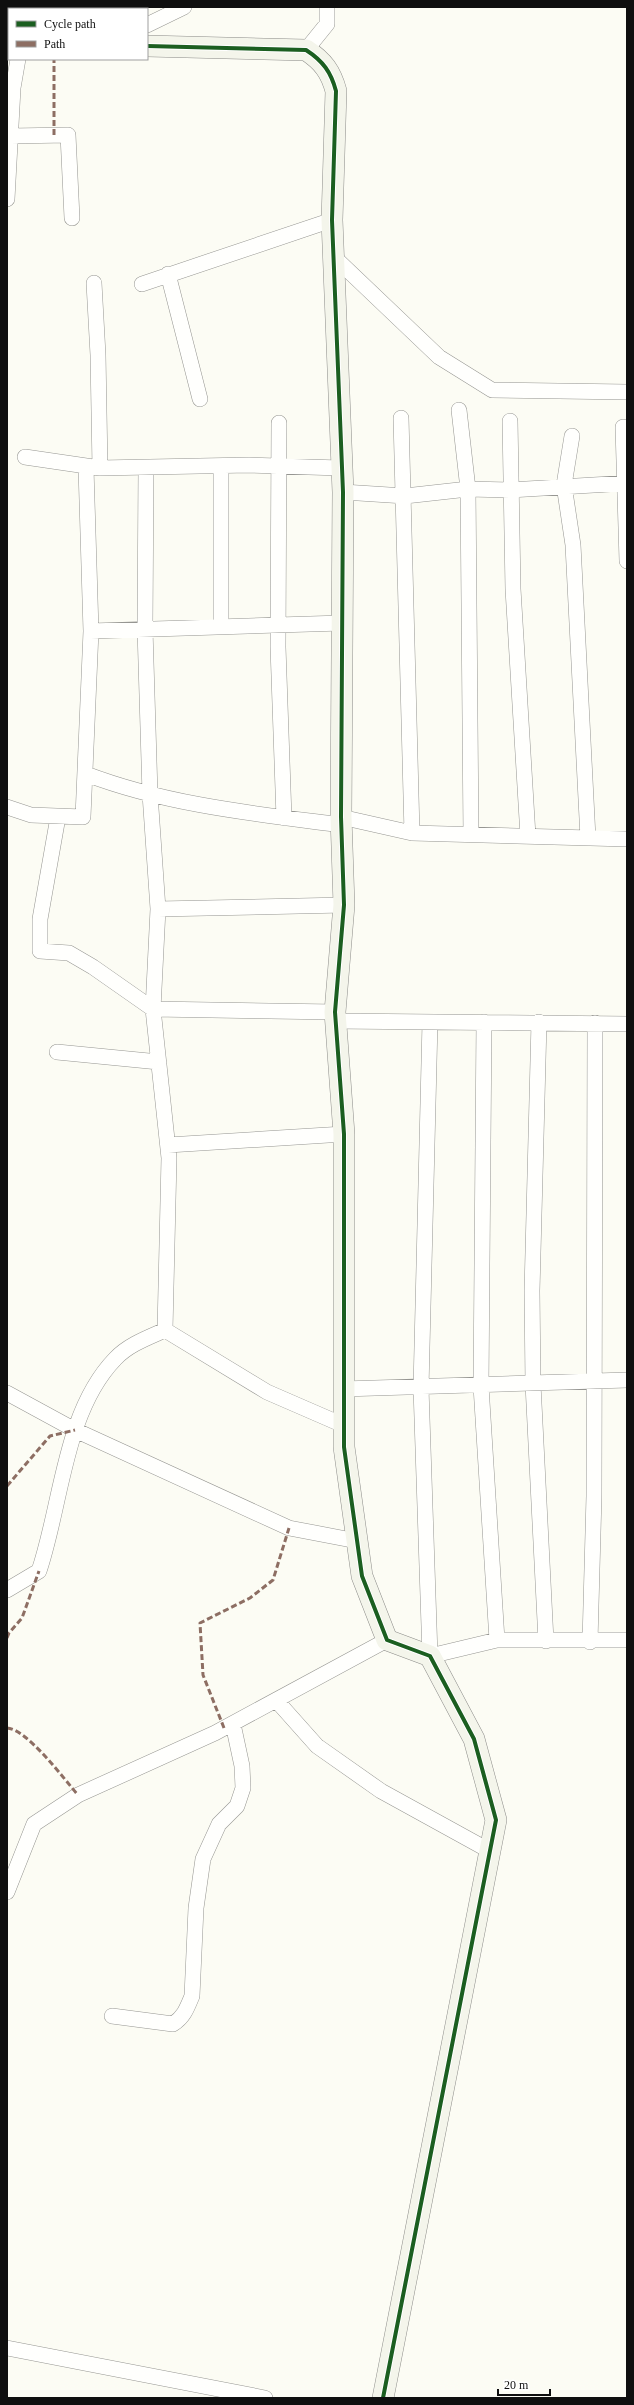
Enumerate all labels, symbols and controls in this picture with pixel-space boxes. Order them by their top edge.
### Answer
legend [8,8,148,60]
text: Cycle path [44,17,96,31]
text: Path [44,37,65,51]
scale bar [498,2371,550,2397]
text: 20 m [504,2378,529,2392]

